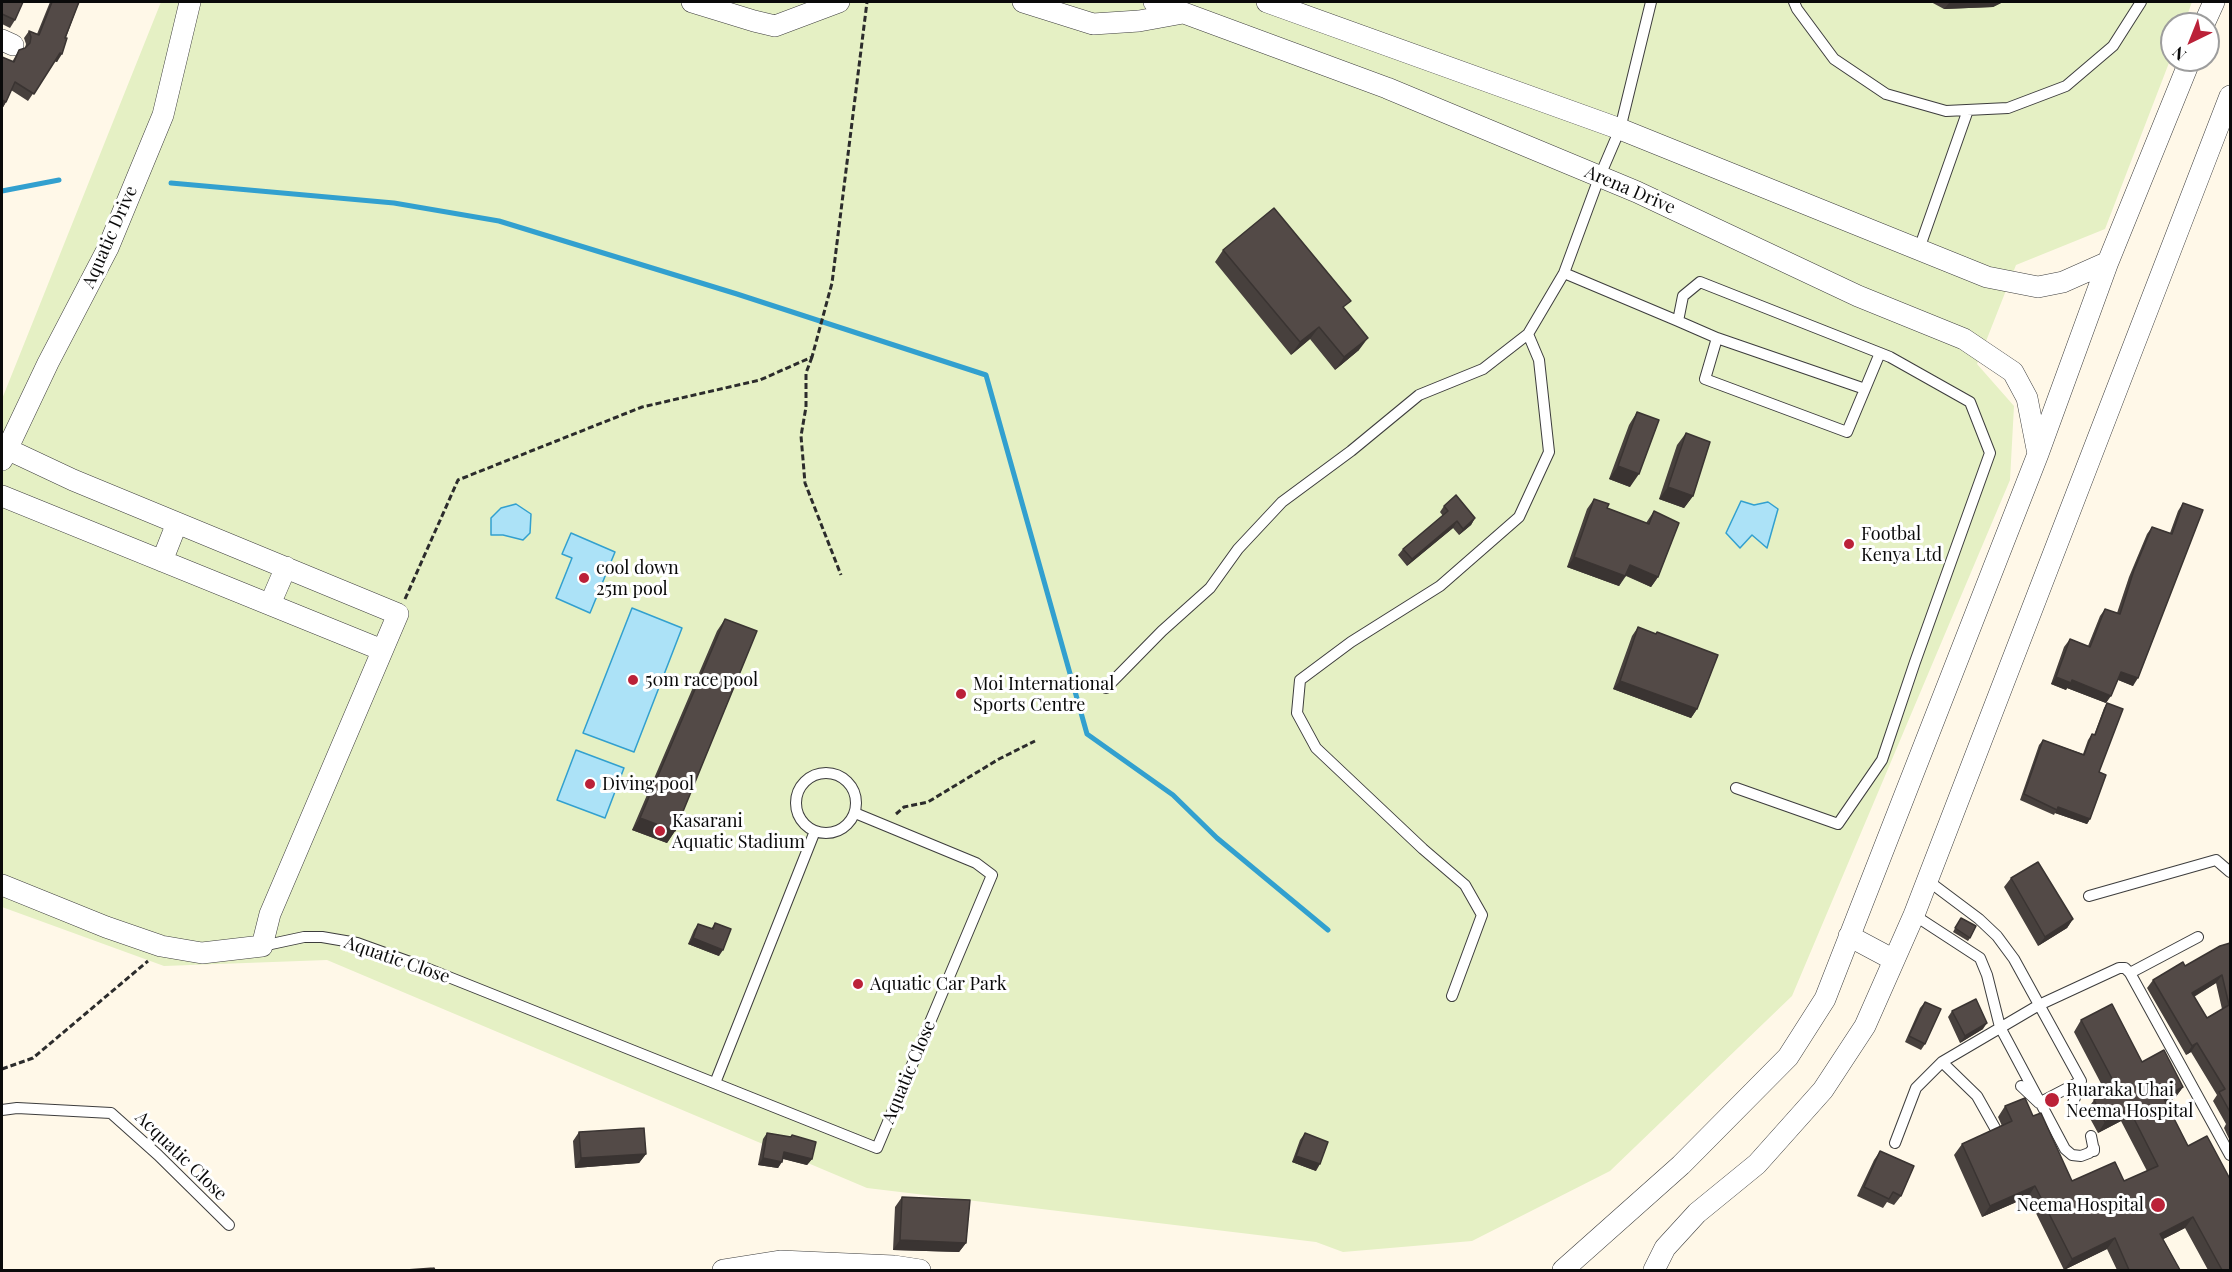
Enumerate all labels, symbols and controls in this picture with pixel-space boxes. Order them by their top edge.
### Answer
north arrow [2160,12,2220,72]
text: N [2167,42,2190,66]
street label: Arena Drive [1581,161,1679,219]
street label: Aquatic Drive [78,182,142,292]
place label: Footbal Kenya Ltd [1861,523,1942,566]
marker: Footbal Kenya Ltd [1842,537,1856,551]
place label: cool down 25m pool [596,557,679,600]
marker: cool down 25m pool [577,571,591,585]
place label: 50m race pool [645,669,758,691]
marker: 50m race pool [626,673,640,687]
place label: Moi International Sports Centre [973,673,1114,716]
marker: Moi International Sports Centre [954,687,968,701]
place label: Diving pool [602,773,694,795]
marker: Diving pool [583,777,597,791]
place label: Kasarani Aquatic Stadium [672,810,805,852]
marker: Kasarani Aquatic Stadium [653,824,667,838]
street label: Aquatic Close [341,932,453,988]
place label: Aquatic Car Park [870,973,1007,995]
marker: Aquatic Car Park [851,977,865,991]
street label: Aquatic Close [878,1017,940,1127]
place label: Ruaraka Uhai Neema Hospital [2066,1079,2193,1122]
marker: Ruaraka Uhai Neema Hospital [2043,1091,2061,1109]
street label: Acquatic Close [131,1107,231,1205]
place label: Neema Hospital [2017,1194,2144,1216]
marker: Neema Hospital [2149,1196,2167,1214]

